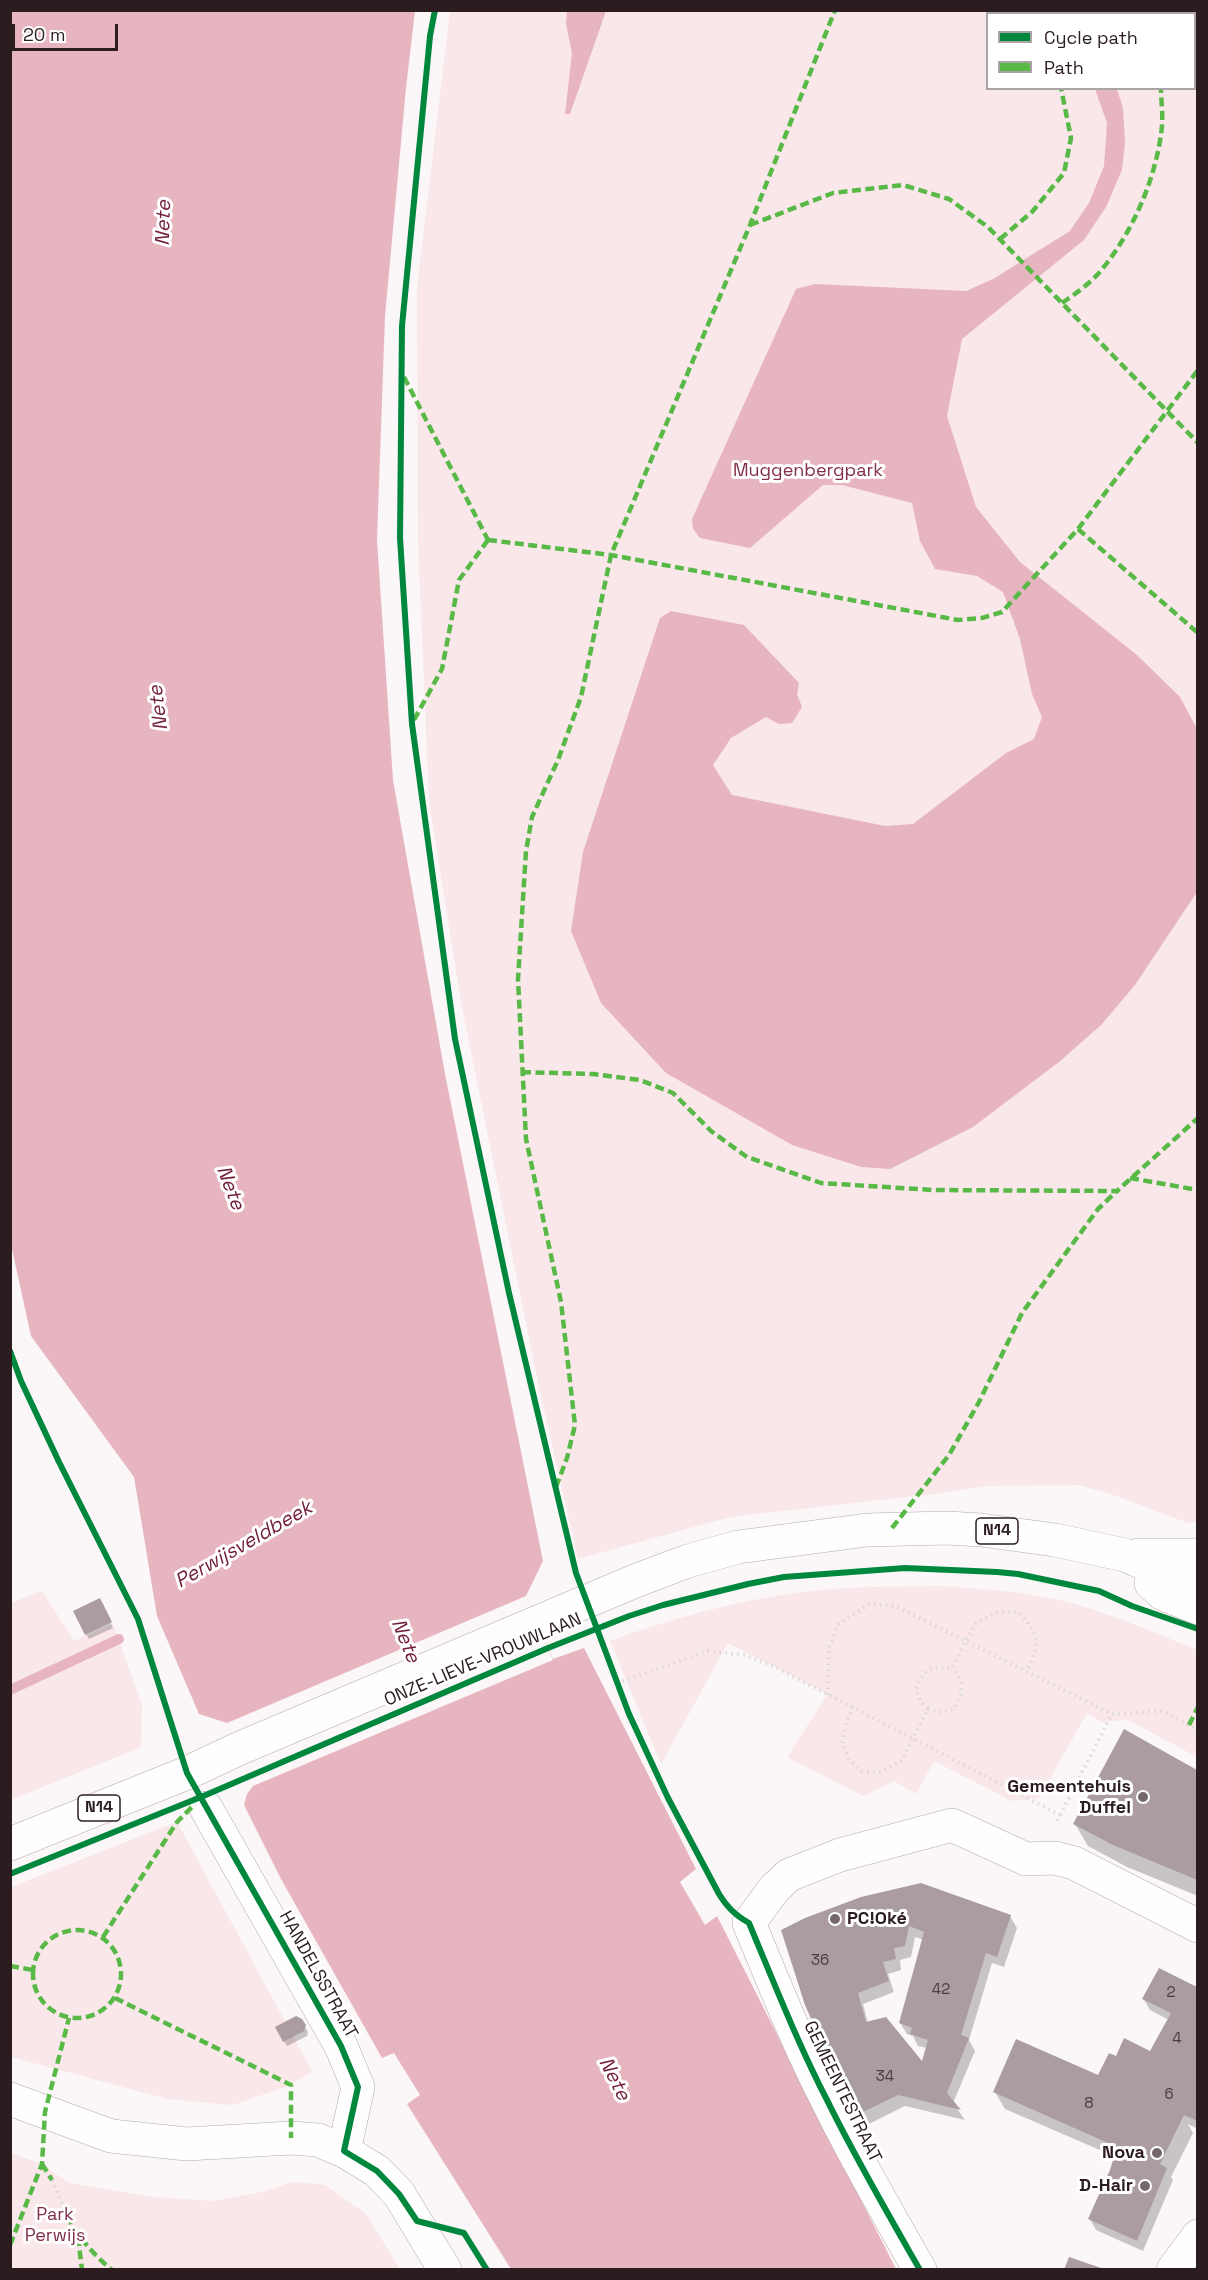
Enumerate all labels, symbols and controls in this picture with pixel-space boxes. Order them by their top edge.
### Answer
scale bar [15,12,122,50]
legend [986,12,1196,90]
text: 20 m [23,23,66,46]
text: Cycle path [1044,26,1138,49]
text: Path [1044,56,1084,79]
water label: Nete [151,200,177,246]
park label: Muggenbergpark [733,460,883,482]
water label: Nete [144,684,174,732]
water label: Nete [211,1163,249,1213]
water label: Perwijsveldbeek [171,1496,317,1594]
road number: N14 [976,1518,1018,1544]
street label: ONZE-LIEVE-VROUWLAAN [381,1609,585,1711]
water label: Nete [385,1615,425,1667]
place label: Gemeentehuis Duffel [1007,1776,1131,1818]
marker: Gemeentehuis Duffel [1136,1790,1150,1804]
road number: N14 [78,1795,120,1821]
street label: HANDELSSTRAAT [274,1908,362,2042]
place label: PC!Oké [847,1908,907,1930]
marker: PC!Oké [828,1912,842,1926]
house number: 36 [811,1952,829,1970]
house number: 42 [932,1981,950,1999]
house number: 2 [1166,1984,1176,2002]
street label: GEMEENTESTRAAT [798,2018,886,2166]
house number: 4 [1172,2030,1182,2048]
water label: Nete [593,2053,635,2105]
house number: 34 [876,2068,894,2086]
house number: 6 [1164,2086,1174,2104]
house number: 8 [1084,2095,1094,2113]
place label: Nova [1102,2142,1145,2164]
marker: Nova [1150,2146,1164,2160]
place label: D-Hair [1079,2175,1133,2197]
marker: D-Hair [1138,2179,1152,2193]
park label: Park Perwijs [25,2204,85,2246]

